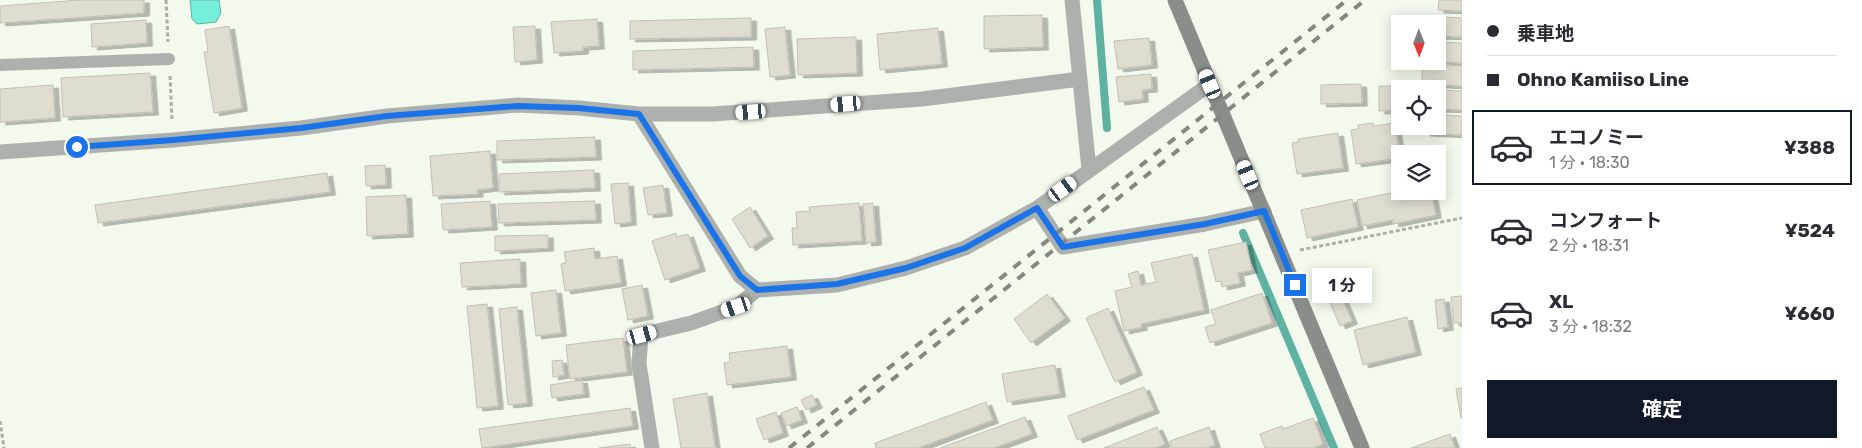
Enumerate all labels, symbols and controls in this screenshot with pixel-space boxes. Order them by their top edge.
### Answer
north arrow [1391,15,1446,70]
map controls [1391,15,1446,200]
text: 乗車地 [1517,22,1574,45]
car [1197,67,1222,101]
text: Ohno Kamiiso Line [1517,68,1689,91]
button: locate [1391,80,1446,135]
car [830,95,861,113]
car [735,103,766,121]
icon: car [1489,125,1534,170]
text: エコノミー [1549,126,1644,149]
route start [66,136,88,158]
text: ¥388 [1784,136,1835,159]
button: layers [1391,145,1446,200]
text: 1 分 · 18:30 [1549,153,1630,172]
car [1235,158,1260,192]
car [1046,174,1079,204]
icon: car [1489,208,1534,253]
text: コンフォート [1549,209,1662,232]
text: ¥524 [1784,219,1835,242]
text: 2 分 · 18:31 [1549,236,1629,255]
callout: 1 分 [1312,268,1372,302]
route end [1284,274,1306,296]
text: 1 分 [1328,276,1356,295]
text: XL [1549,290,1573,313]
icon: car [1489,291,1534,336]
car [719,295,752,319]
text: ¥660 [1784,302,1835,325]
text: 3 分 · 18:32 [1549,317,1632,336]
car [625,324,658,346]
button: 確定 [1487,380,1837,438]

